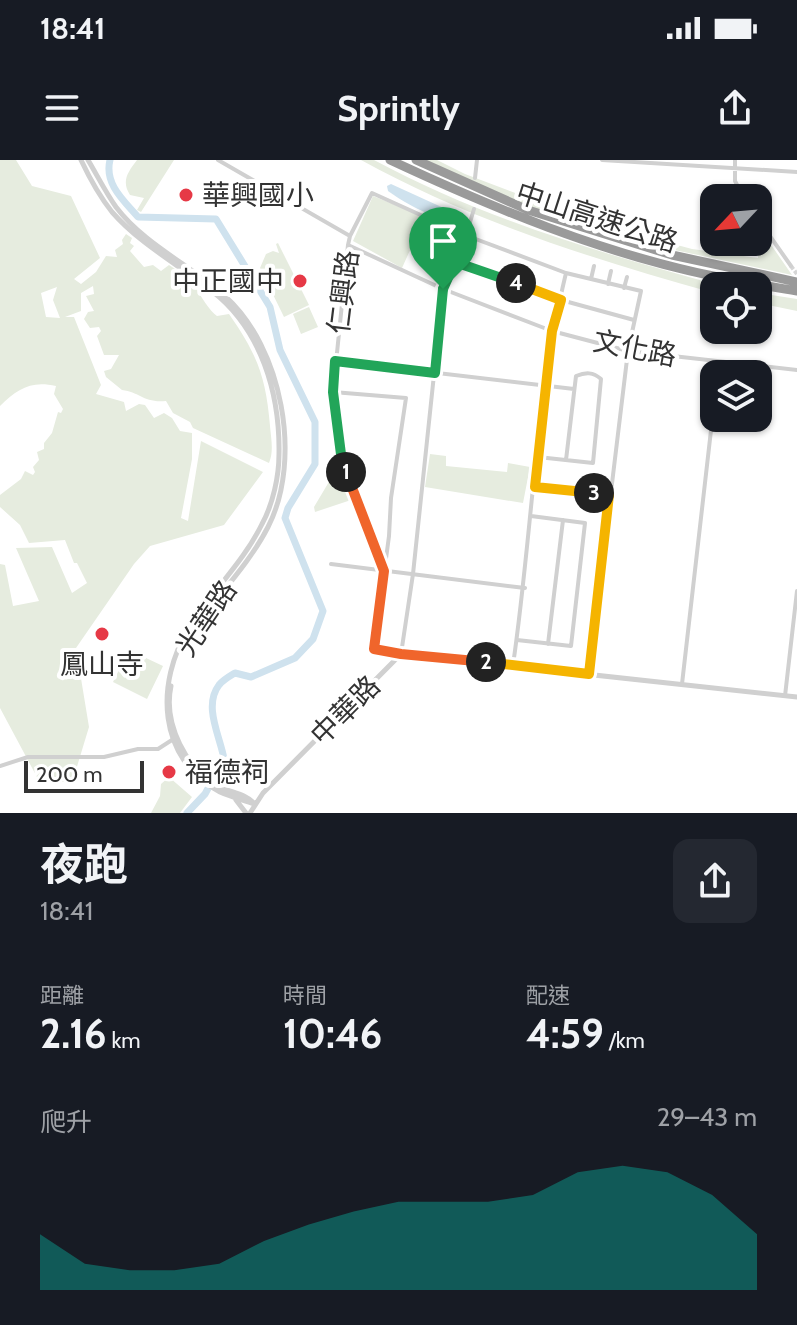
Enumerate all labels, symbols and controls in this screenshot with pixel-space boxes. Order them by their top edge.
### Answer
text: 18:41 [40,10,105,47]
icon: menu [40,86,84,130]
text: Sprintly [337,86,460,130]
icon: share [713,86,757,130]
street label: 中山高速公路 [512,175,682,259]
place label: 華興國小 [202,178,314,212]
north arrow [700,184,772,256]
map controls [700,184,772,432]
marker: 華興國小 [177,186,195,204]
pin [409,207,477,289]
icon: arrive [421,219,465,263]
street label: 仁興路 [321,248,365,336]
pin: 4 [496,263,536,303]
place label: 中正國中 [172,264,284,298]
text: 4 [509,269,523,296]
marker: 中正國中 [291,272,309,290]
button: locate [700,272,772,344]
street label: 文化路 [591,323,679,373]
button: layers [700,360,772,432]
pin: 1 [326,452,366,492]
text: 1 [342,458,350,485]
pin: 3 [574,473,614,513]
text: 3 [588,479,600,506]
street label: 光華路 [168,574,244,662]
marker: 鳳山寺 [93,625,111,643]
pin: 2 [466,642,506,682]
place label: 鳳山寺 [60,647,144,681]
text: 2 [480,648,492,675]
street label: 中華路 [303,668,387,752]
place label: 福德祠 [185,755,269,789]
scale bar [24,757,144,793]
text: 200 m [36,761,102,788]
marker: 福德祠 [160,763,178,781]
text: 夜跑 [40,838,128,891]
button: share [673,839,757,923]
text: 18:41 [40,895,93,927]
text: 距離 [40,982,84,1009]
text: 時間 [283,982,327,1009]
text: 配速 [526,982,570,1009]
text: 2.16 [40,1009,107,1058]
text: 10:46 [283,1009,382,1058]
text: 4:59 [526,1009,604,1058]
text: km [107,1027,141,1054]
text: /km [604,1027,645,1054]
text: 29–43 m [657,1101,757,1133]
text: 爬升 [40,1106,92,1138]

